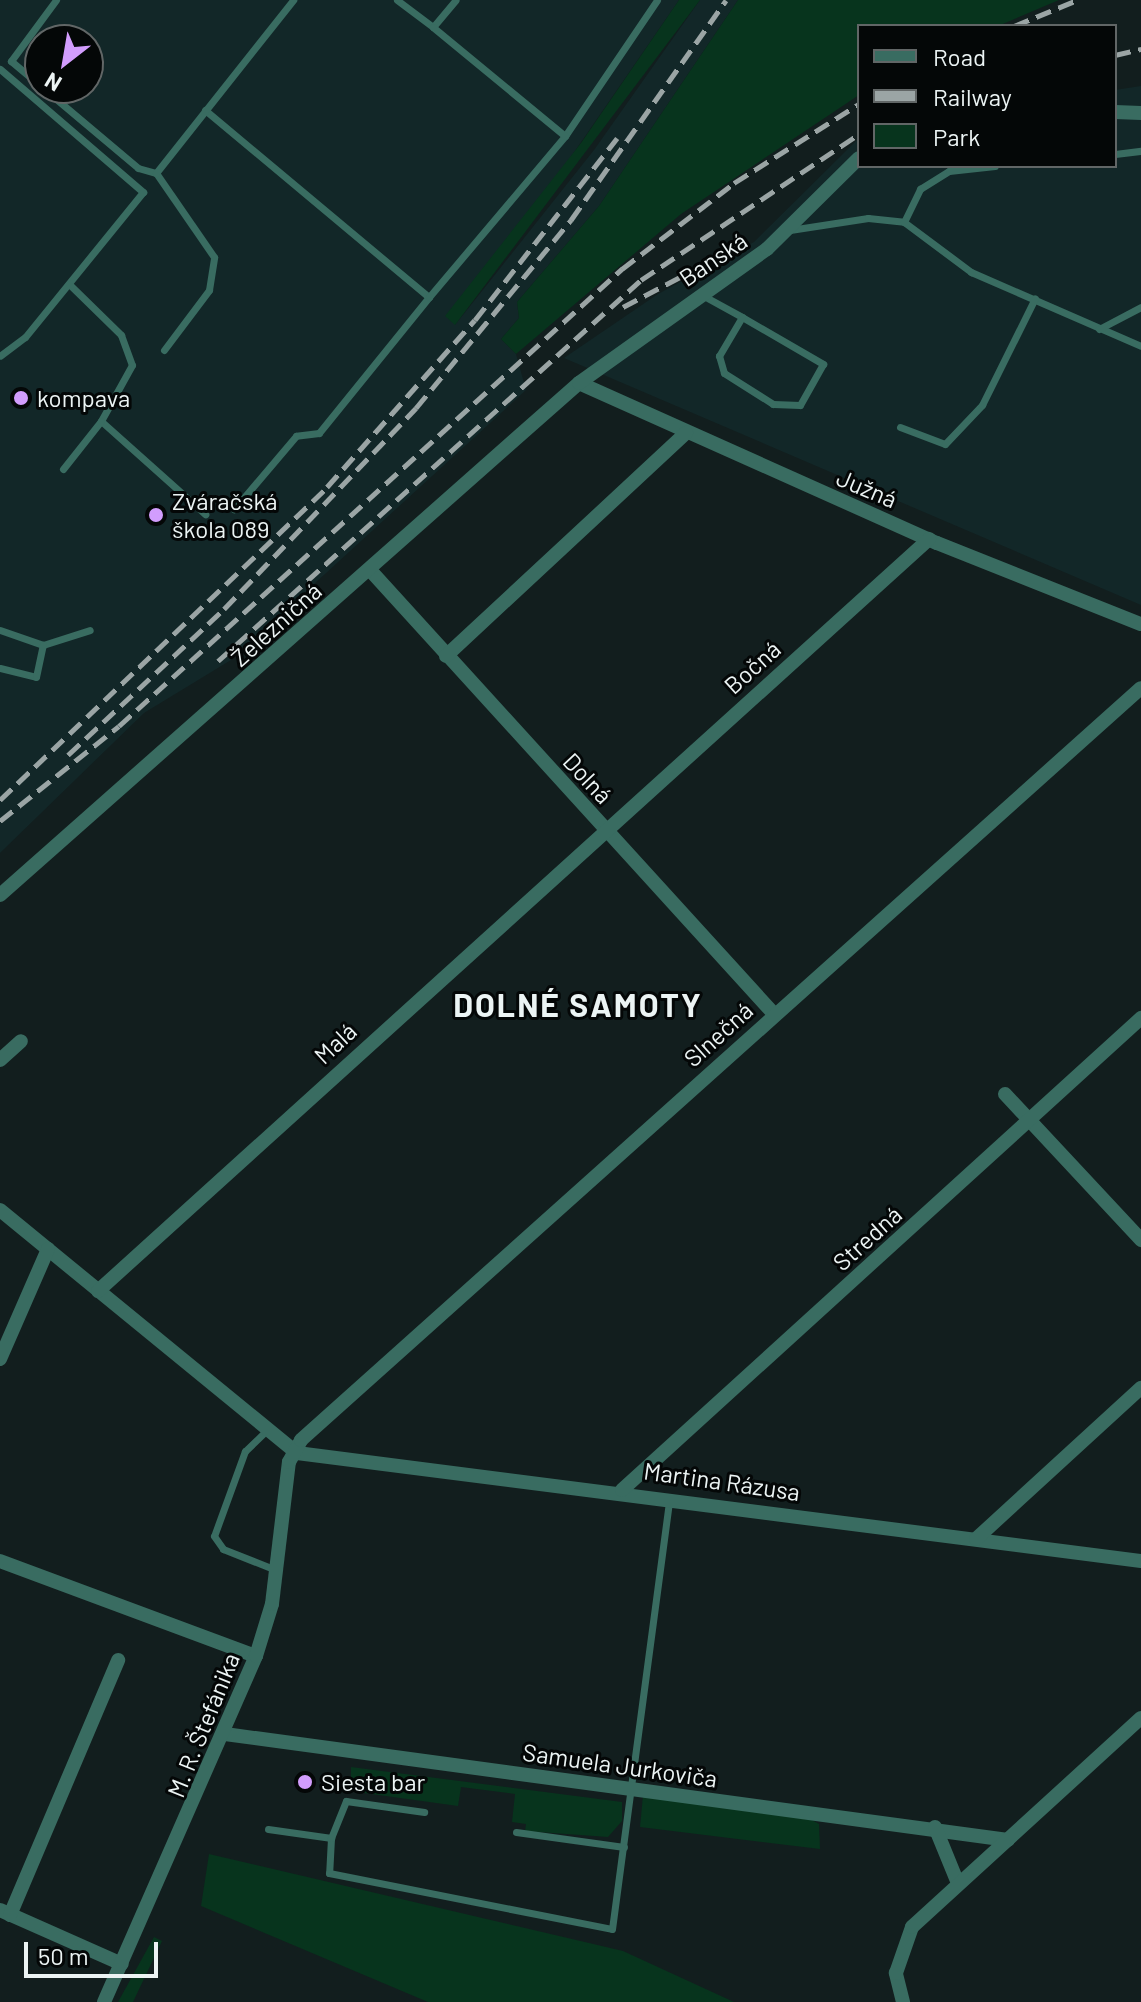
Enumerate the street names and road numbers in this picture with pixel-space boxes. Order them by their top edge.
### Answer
street label: Banská [674,226,752,292]
street label: Južná [833,463,901,513]
street label: Železničná [225,576,327,672]
street label: Bočná [718,634,786,700]
street label: Dolná [557,747,619,809]
street label: Slnečná [678,996,758,1072]
street label: Malá [308,1016,362,1070]
street label: Stredná [827,1200,907,1276]
street label: Martina Rázusa [642,1456,802,1506]
street label: M. R. Štefánika [161,1649,245,1801]
street label: Samuela Jurkoviča [521,1737,719,1793]

